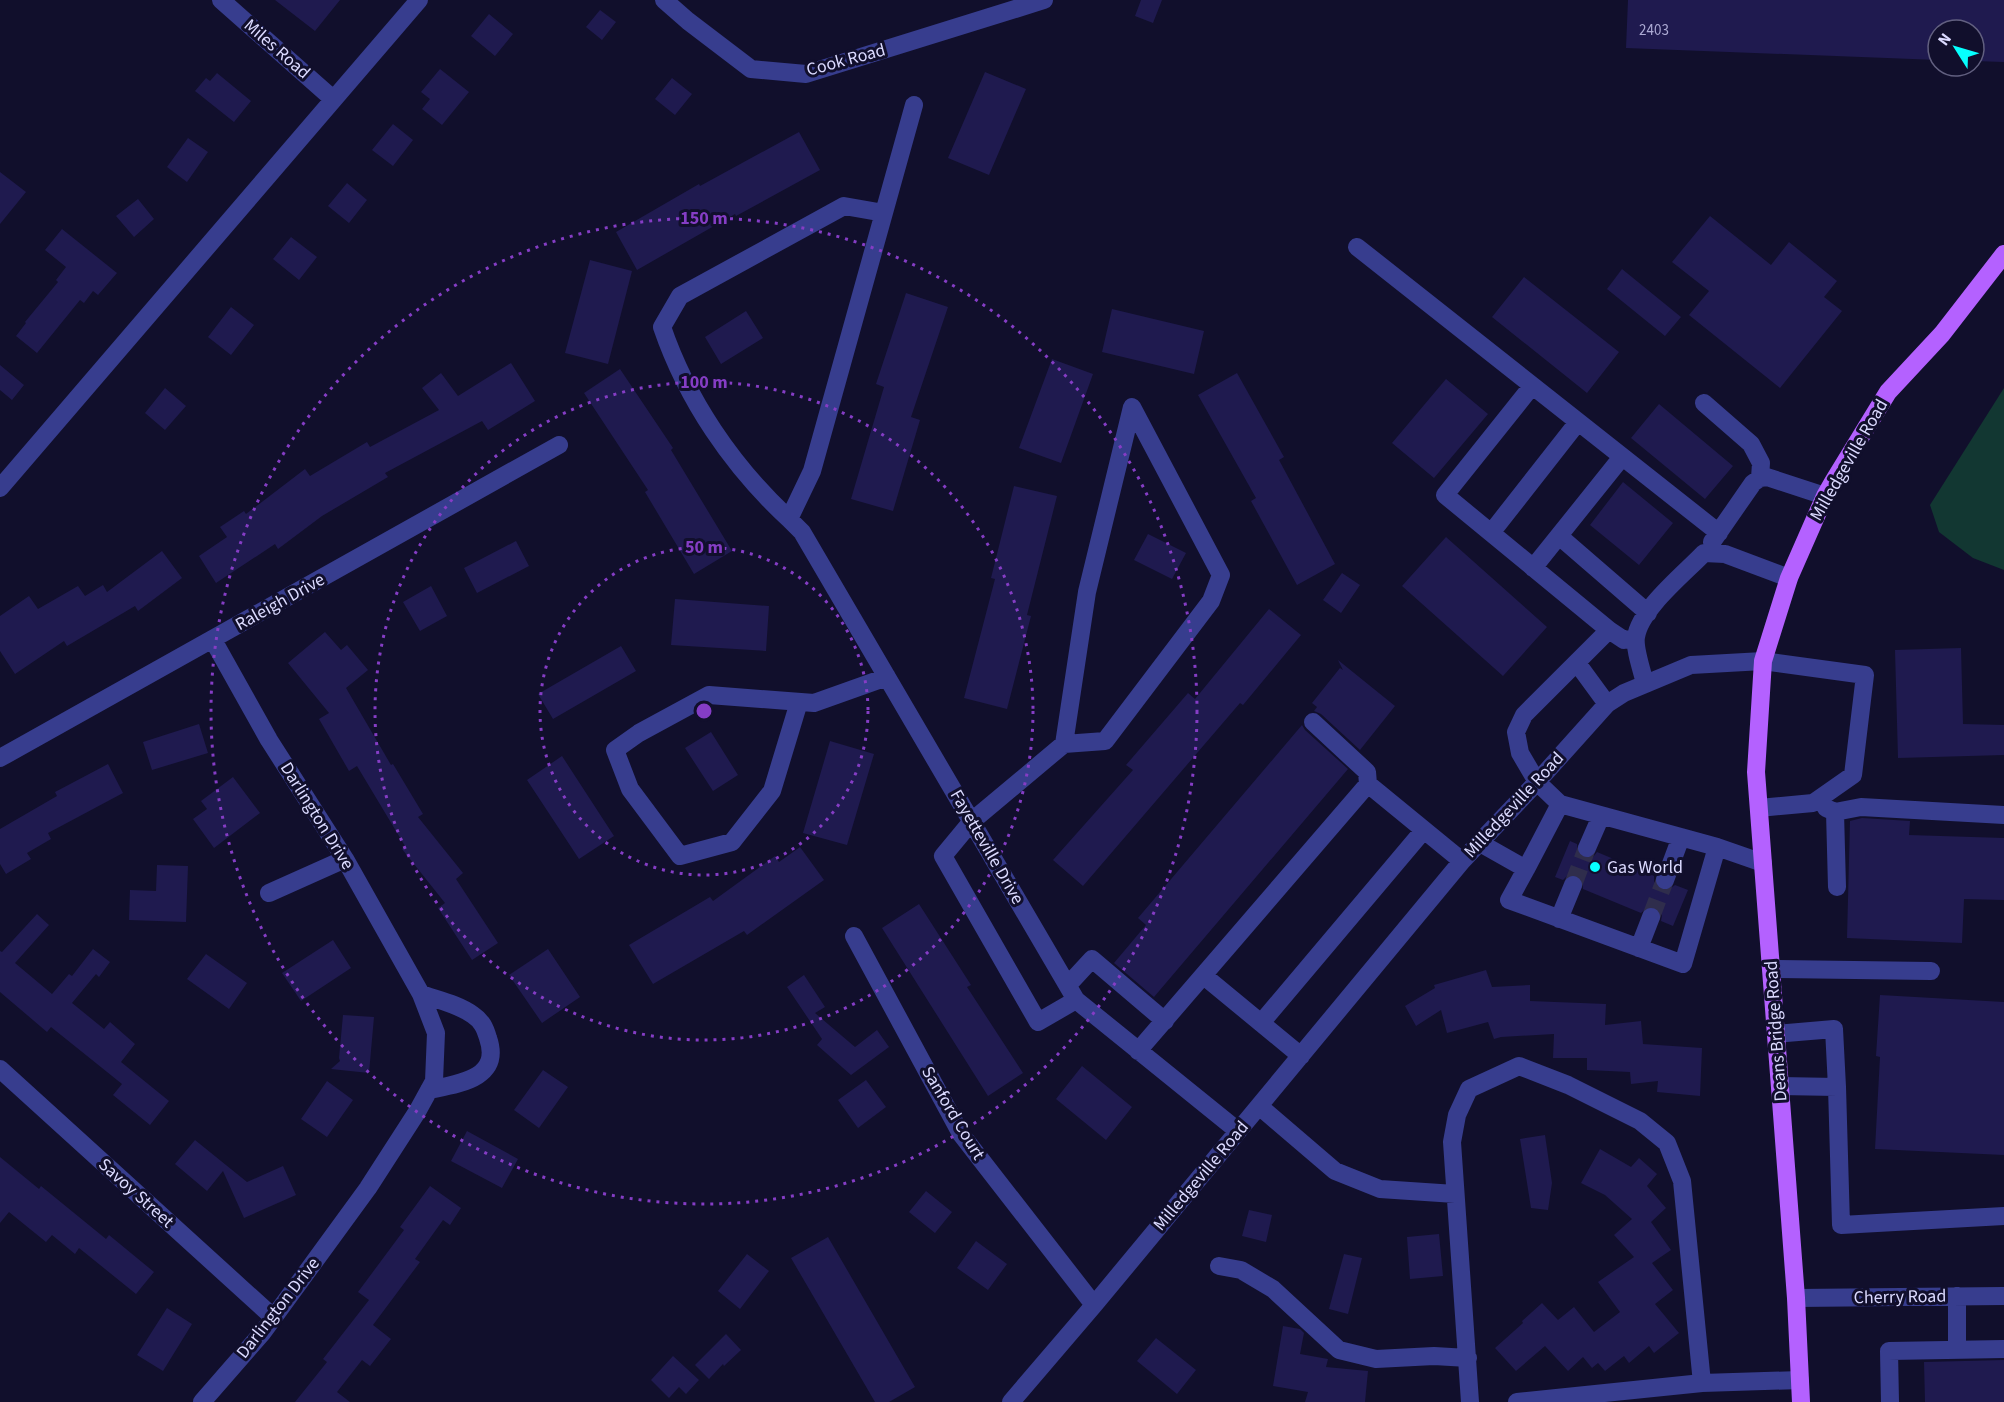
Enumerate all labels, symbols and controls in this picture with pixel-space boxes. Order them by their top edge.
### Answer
street label: Miles Road [238,13,316,85]
north arrow [1926,18,1986,78]
house number: 2403 [1639,20,1669,41]
text: N [1933,29,1957,50]
street label: Cook Road [804,37,888,83]
text: 150 m [680,206,728,231]
text: 100 m [680,370,728,395]
street label: Milledgeville Road [1804,395,1894,525]
text: 50 m [685,535,723,560]
street label: Raleigh Drive [231,567,329,637]
centre of rings [694,701,714,721]
street label: Milledgeville Road [1458,747,1570,863]
street label: Darlington Drive [274,757,360,875]
street label: Fayetteville Drive [944,785,1030,909]
place label: Gas World [1607,855,1683,880]
marker: Gas World [1588,860,1602,874]
street label: Deans Bridge Road [1759,960,1793,1102]
street label: Sanford Court [915,1061,991,1165]
street label: Milledgeville Road [1148,1116,1254,1236]
street label: Savoy Street [93,1152,179,1234]
street label: Darlington Drive [230,1252,326,1364]
street label: Cherry Road [1853,1284,1947,1310]

